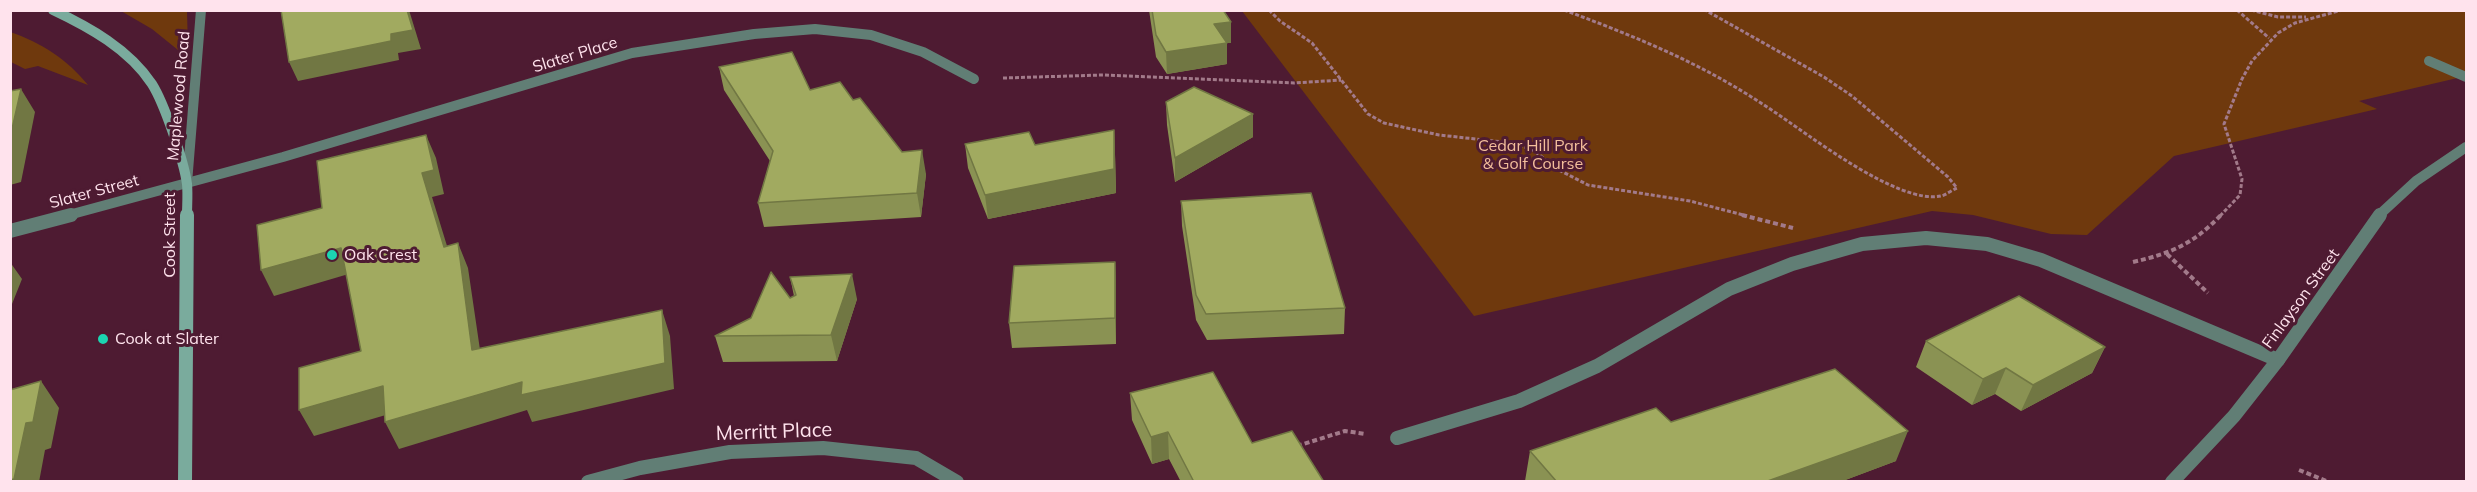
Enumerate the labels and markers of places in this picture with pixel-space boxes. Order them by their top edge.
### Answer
place label: Oak Crest [344,245,417,265]
marker: Oak Crest [325,248,339,262]
place label: Cook at Slater [115,329,219,349]
marker: Cook at Slater [96,332,110,346]

